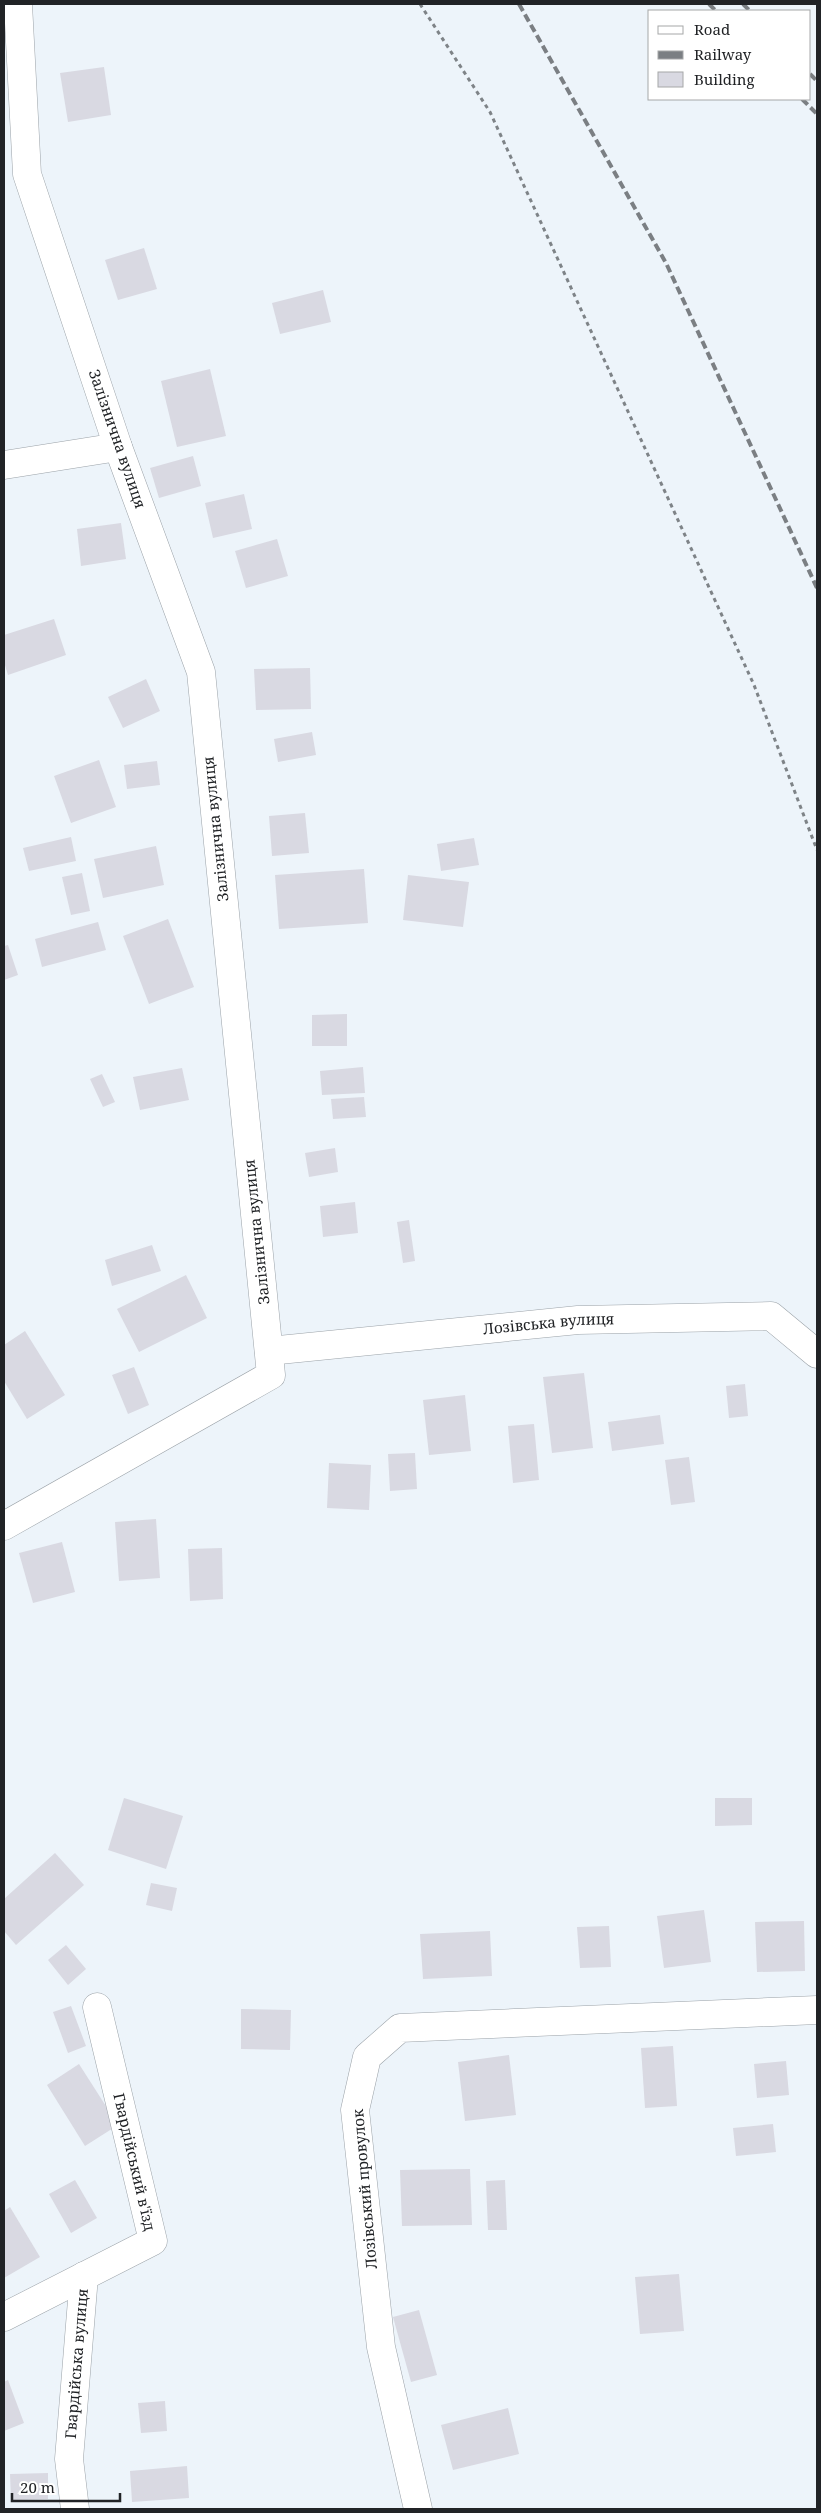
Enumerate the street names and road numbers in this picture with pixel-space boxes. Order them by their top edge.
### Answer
street label: Залізнична вулиця [85,367,151,511]
street label: Залізнична вулиця [197,756,233,903]
street label: Залізнична вулиця [238,1159,274,1306]
street label: Лозівська вулиця [482,1308,615,1338]
street label: Гвардійський в'їзд [109,2091,161,2233]
street label: Лозівський провулок [347,2108,381,2270]
street label: Гвардійська вулиця [60,2288,92,2440]

